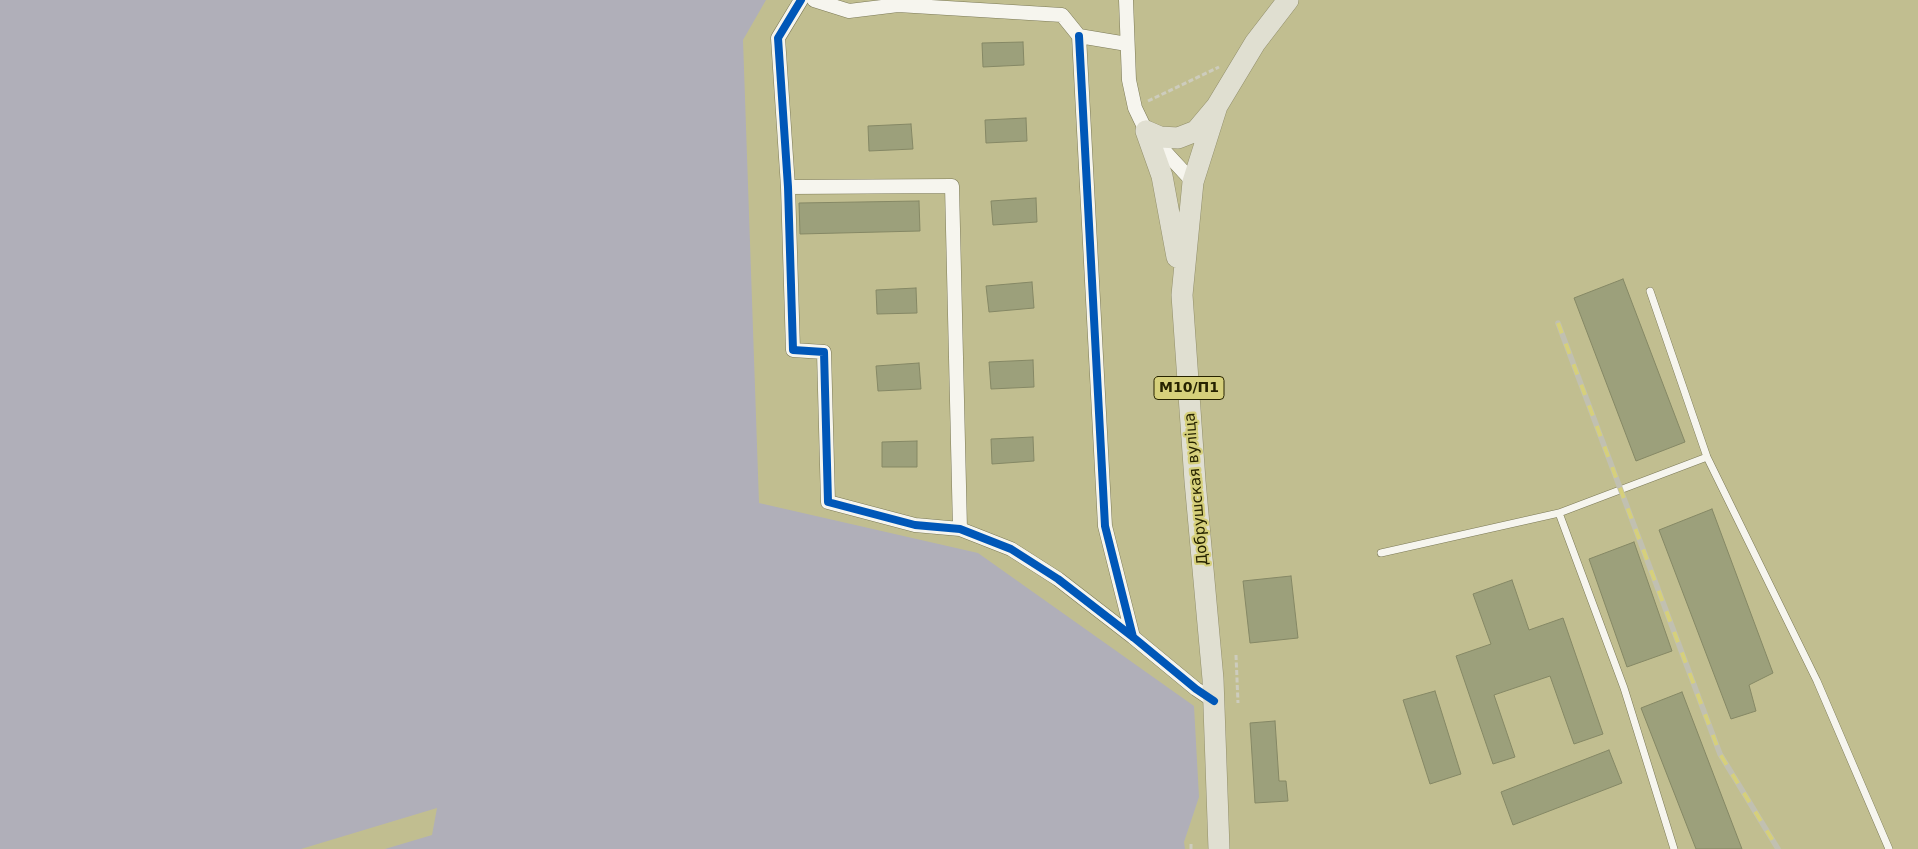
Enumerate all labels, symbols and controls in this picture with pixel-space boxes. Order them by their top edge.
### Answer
road number: М10/П1 [1154,376,1224,399]
street label: Добрушская вуліца [1181,412,1213,566]

